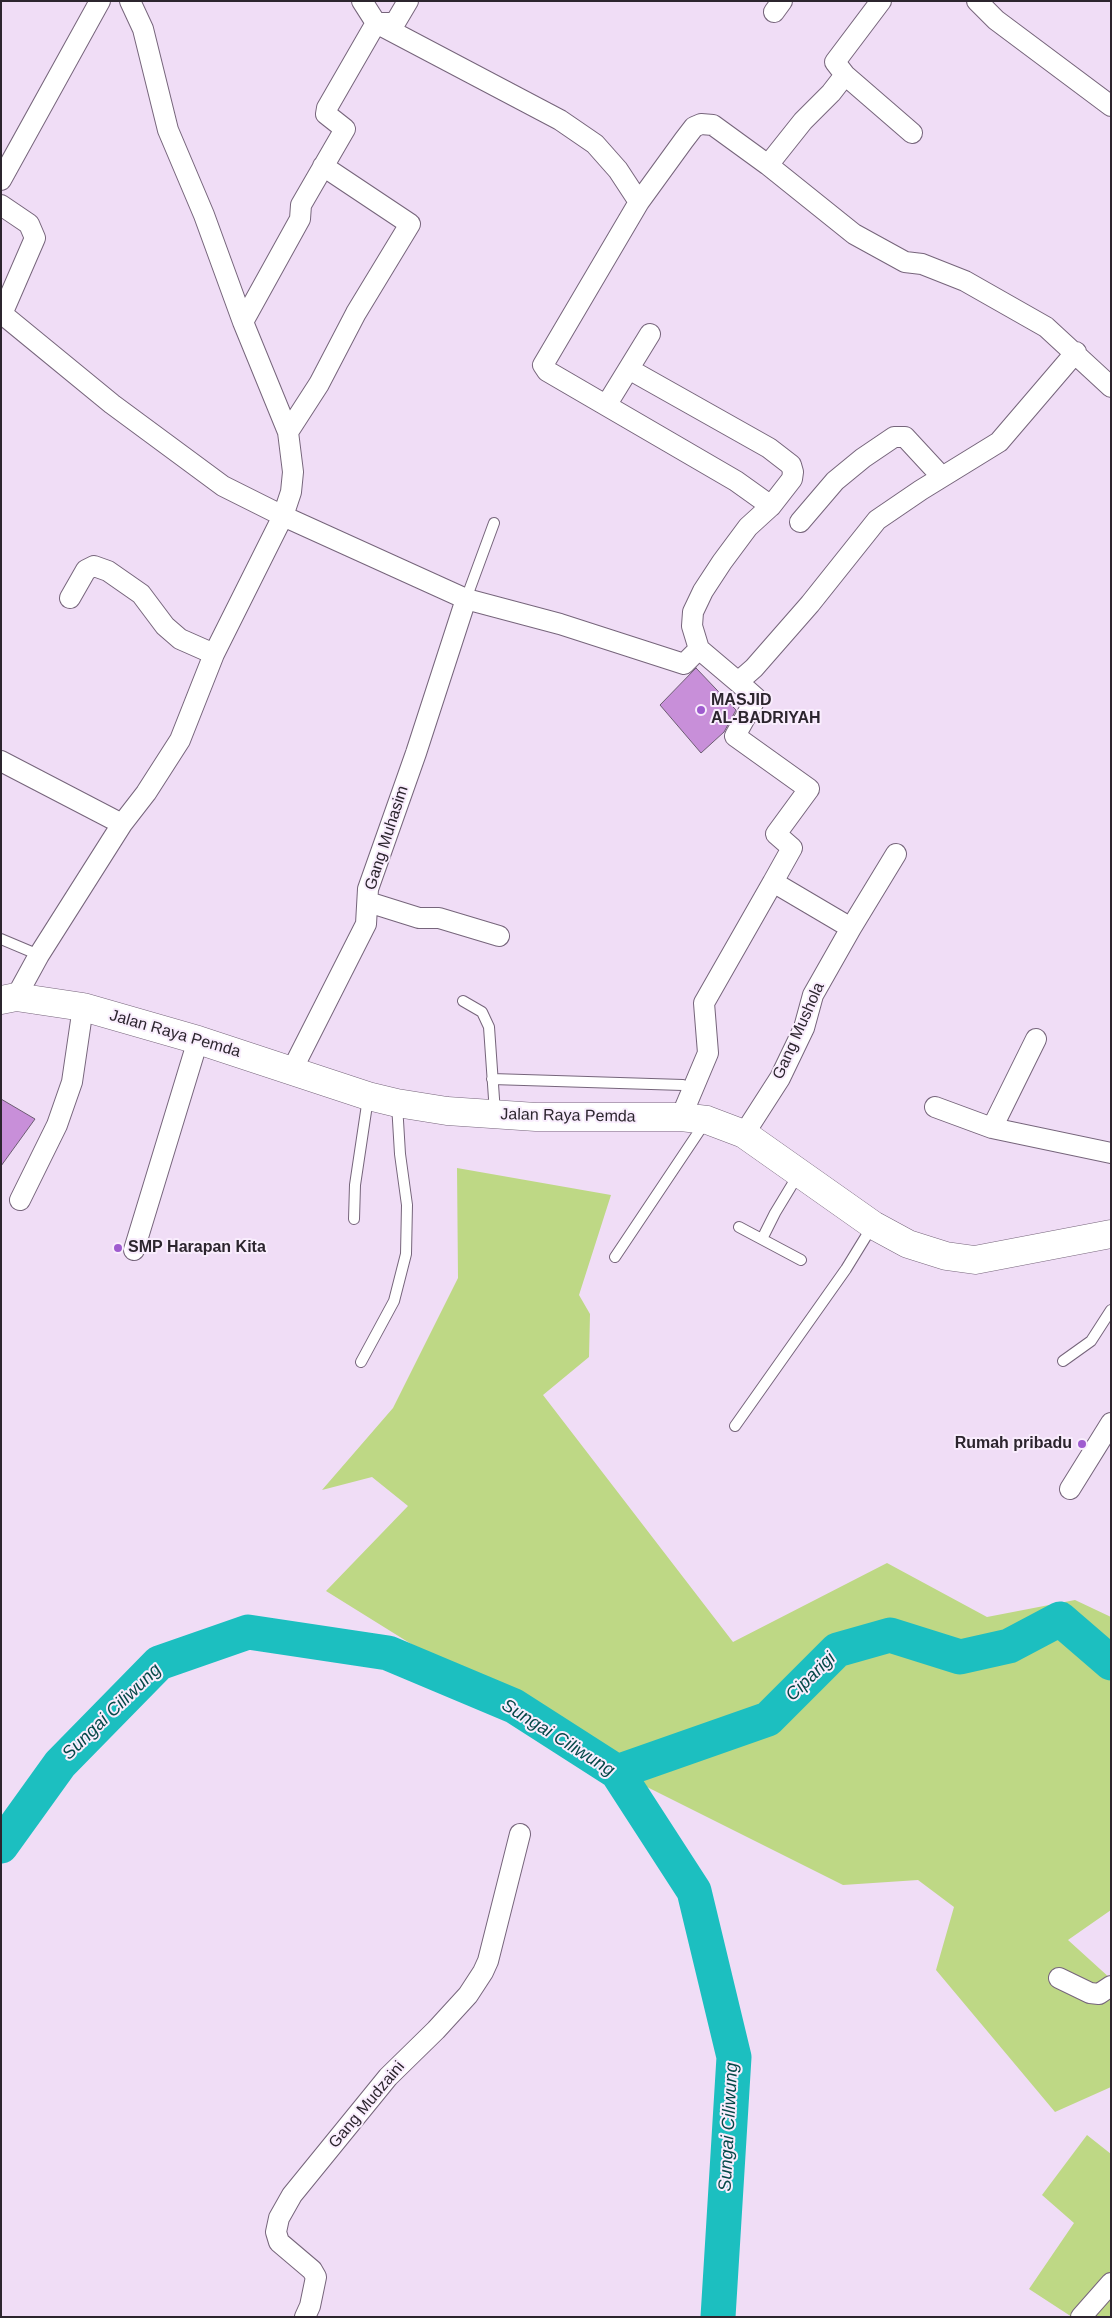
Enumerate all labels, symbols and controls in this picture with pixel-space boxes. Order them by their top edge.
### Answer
place label: MASJID AL-BADRIYAH [711,691,821,729]
marker: MASJID AL-BADRIYAH [695,704,707,716]
street label: Gang Muhasim [361,783,413,893]
street label: Gang Mushola [769,980,829,1082]
street label: Jalan Raya Pemda [107,1006,243,1062]
street label: Jalan Raya Pemda [500,1105,636,1127]
place label: SMP Harapan Kita [128,1238,266,1258]
marker: SMP Harapan Kita [112,1242,124,1254]
place label: Rumah pribadu [955,1434,1072,1454]
marker: Rumah pribadu [1076,1438,1088,1450]
water label: Ciparigi [782,1648,840,1706]
water label: Sungai Ciliwung [58,1659,166,1765]
water label: Sungai Ciliwung [498,1695,618,1781]
street label: Gang Mudzaini [325,2058,409,2152]
water label: Sungai Ciliwung [715,2062,743,2192]

